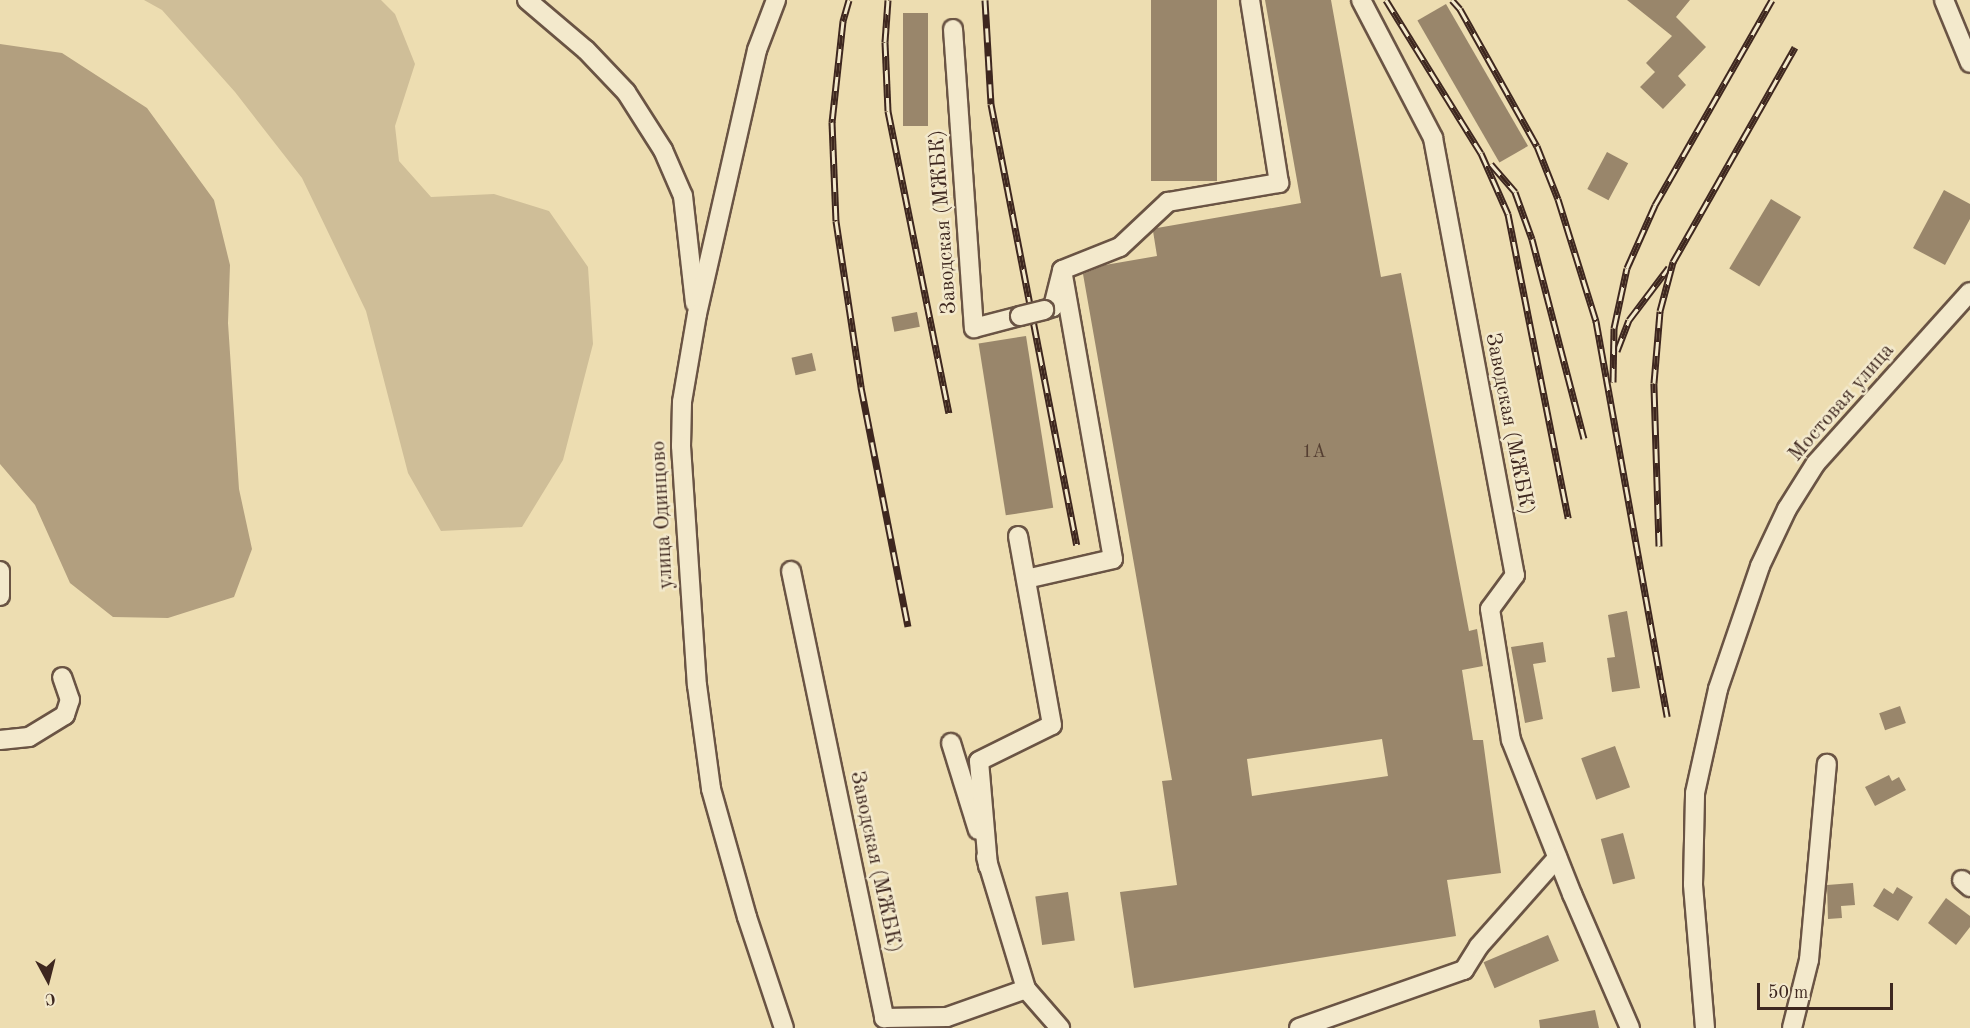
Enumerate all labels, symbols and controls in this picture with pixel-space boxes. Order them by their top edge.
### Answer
street label: Заводская (МЖБК) [925,129,963,315]
street label: Заводская (МЖБК) [1479,331,1539,517]
street label: Мостовая улица [1784,339,1900,467]
street label: улица Одинцово [647,440,679,590]
house number: 1А [1302,441,1326,463]
street label: Заводская (МЖБК) [843,769,907,955]
north arrow [18,950,78,1010]
scale bar [1760,971,1896,1009]
text: 50 m [1768,984,1808,1002]
text: С [44,989,56,1006]

